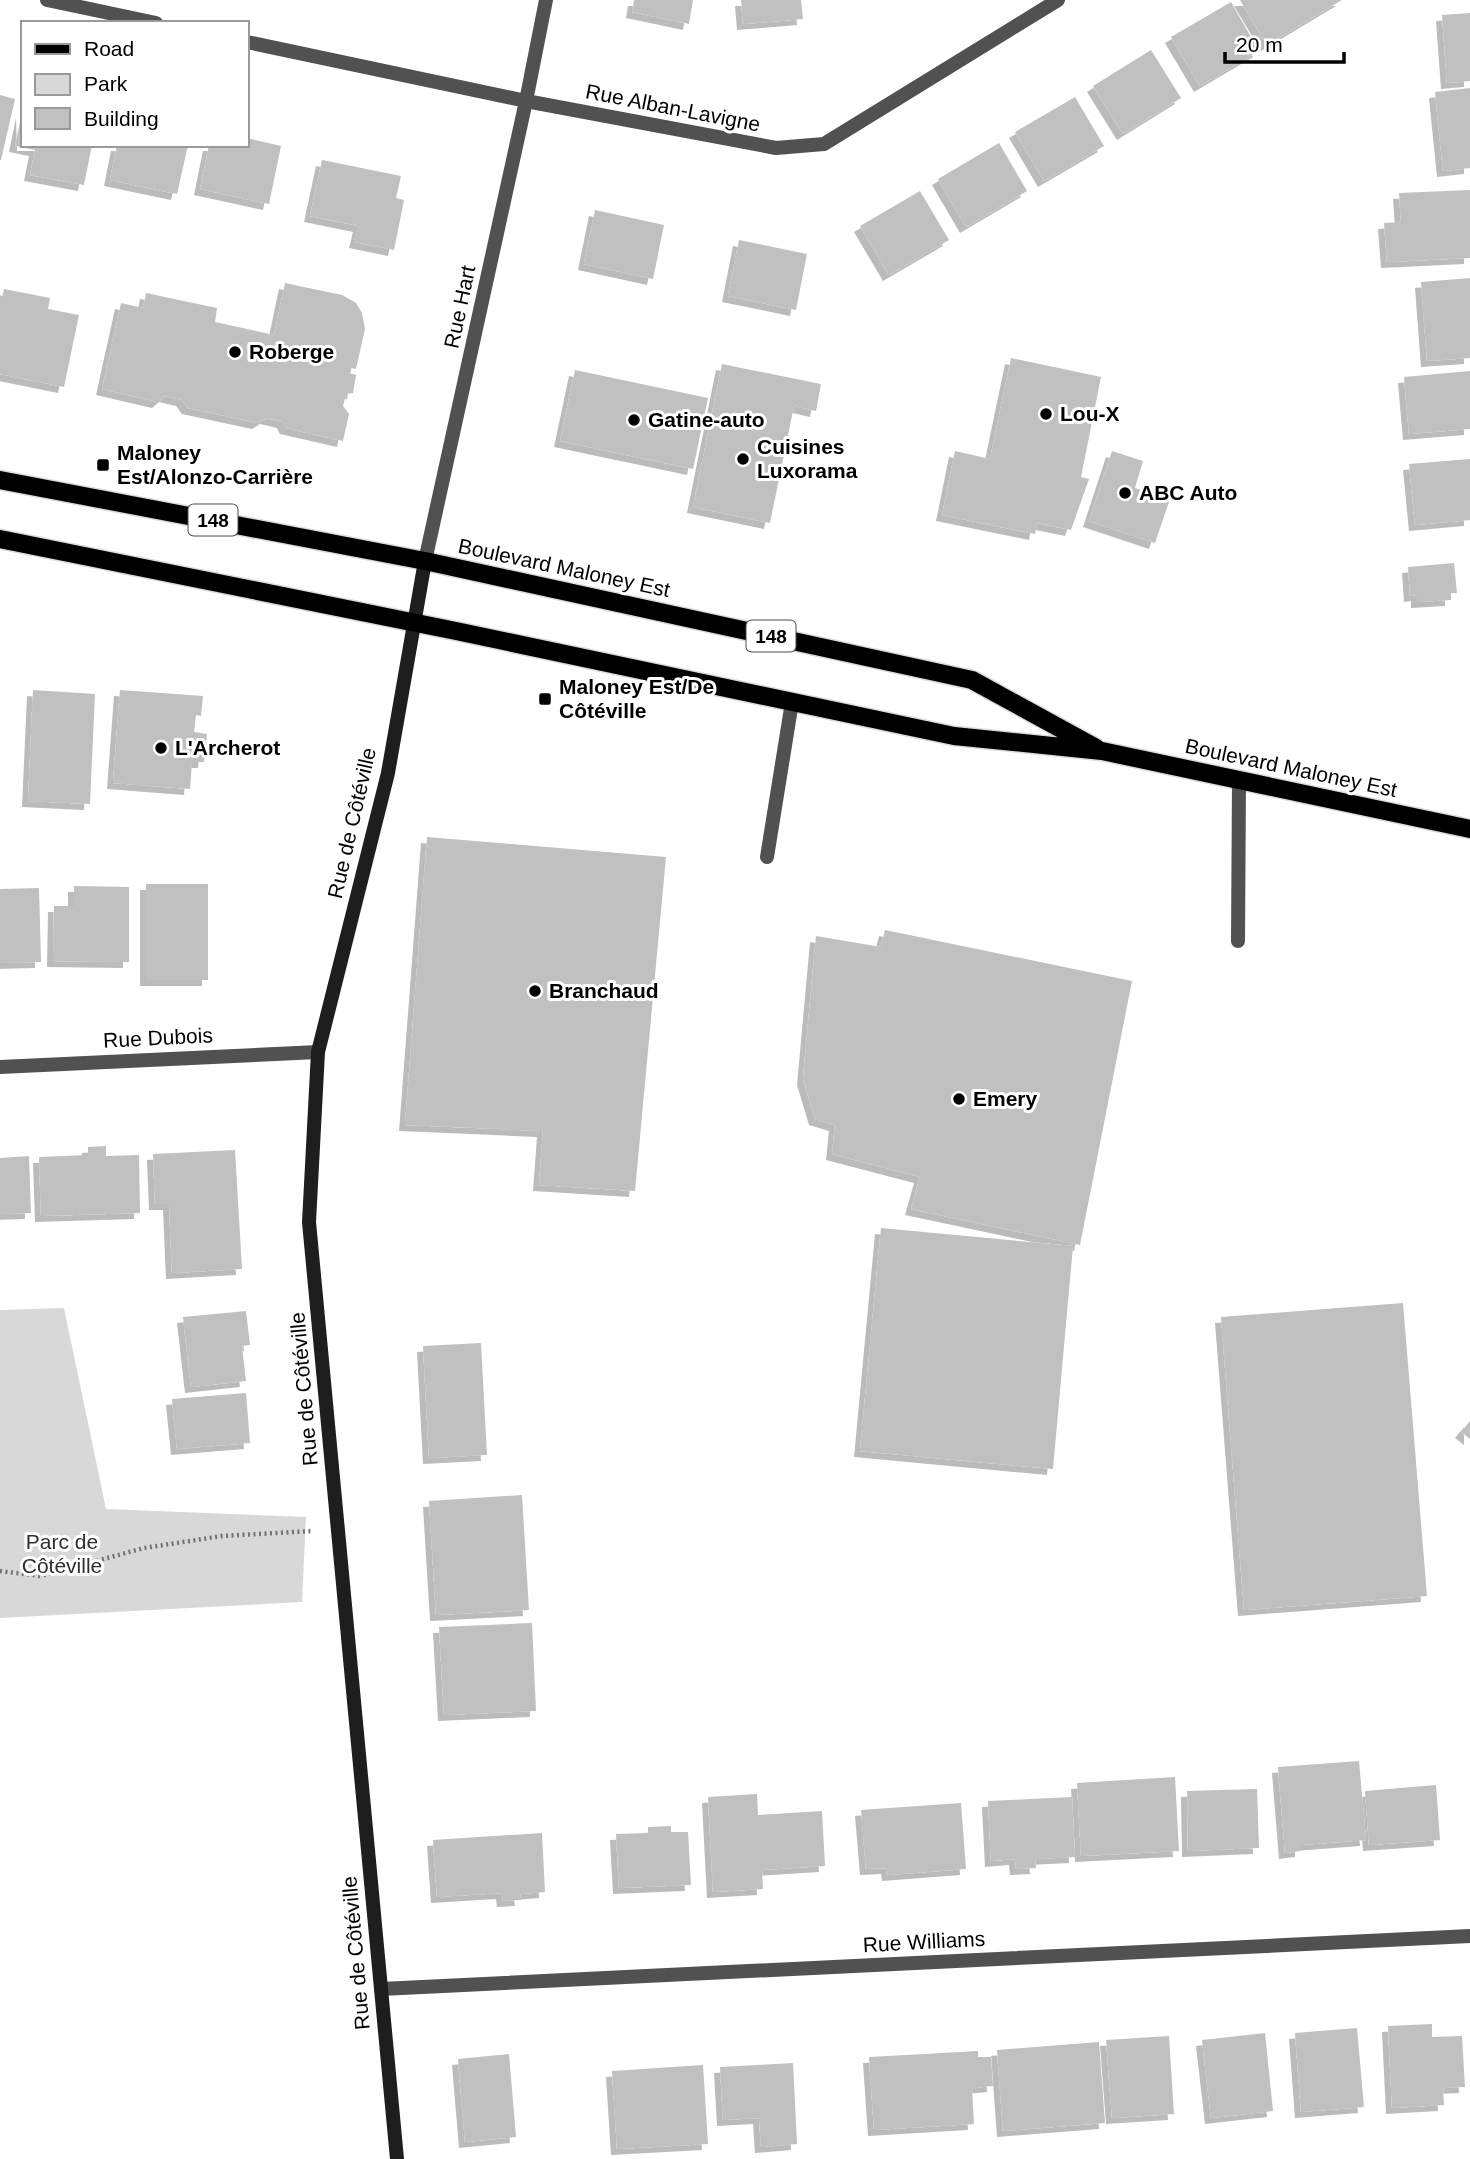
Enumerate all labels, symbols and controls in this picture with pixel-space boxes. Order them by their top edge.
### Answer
legend [21,21,248,147]
scale bar [1225,21,1344,65]
text: 20 m [1236,33,1283,56]
text: Road [84,37,134,60]
text: Park [84,72,128,95]
street label: Rue Alban-Lavigne [584,79,762,136]
text: Building [84,107,159,130]
street label: Rue Hart [440,263,480,350]
place label: Roberge [249,340,334,363]
marker: Roberge [227,344,243,360]
place label: Lou-X [1060,402,1119,425]
marker: Lou-X [1038,406,1054,422]
place label: Gatine-auto [648,408,765,431]
marker: Gatine-auto [626,412,642,428]
place label: Cuisines Luxorama [757,435,858,482]
place label: Maloney Est/Alonzo-Carrière [117,441,313,488]
marker: Cuisines Luxorama [735,451,751,467]
marker: Maloney Est/Alonzo-Carrière [95,457,111,473]
place label: ABC Auto [1139,481,1237,504]
marker: ABC Auto [1117,485,1133,501]
road number: 148 [188,505,238,536]
street label: Boulevard Maloney Est [456,534,672,601]
road number: 148 [746,621,796,652]
place label: Maloney Est/De Côtéville [559,675,714,722]
marker: Maloney Est/De Côtéville [537,691,553,707]
street label: Boulevard Maloney Est [1183,734,1399,801]
place label: L'Archerot [175,736,280,759]
marker: L'Archerot [153,740,169,756]
street label: Rue de Côtéville [323,745,380,901]
place label: Branchaud [549,979,659,1002]
marker: Branchaud [527,983,543,999]
street label: Rue Dubois [103,1023,213,1052]
place label: Emery [973,1087,1038,1110]
marker: Emery [951,1091,967,1107]
street label: Rue de Côtéville [285,1311,322,1467]
park label: Parc de Côtéville [22,1530,102,1577]
street label: Rue de Côtéville [337,1875,374,2031]
street label: Rue Williams [862,1927,986,1956]

